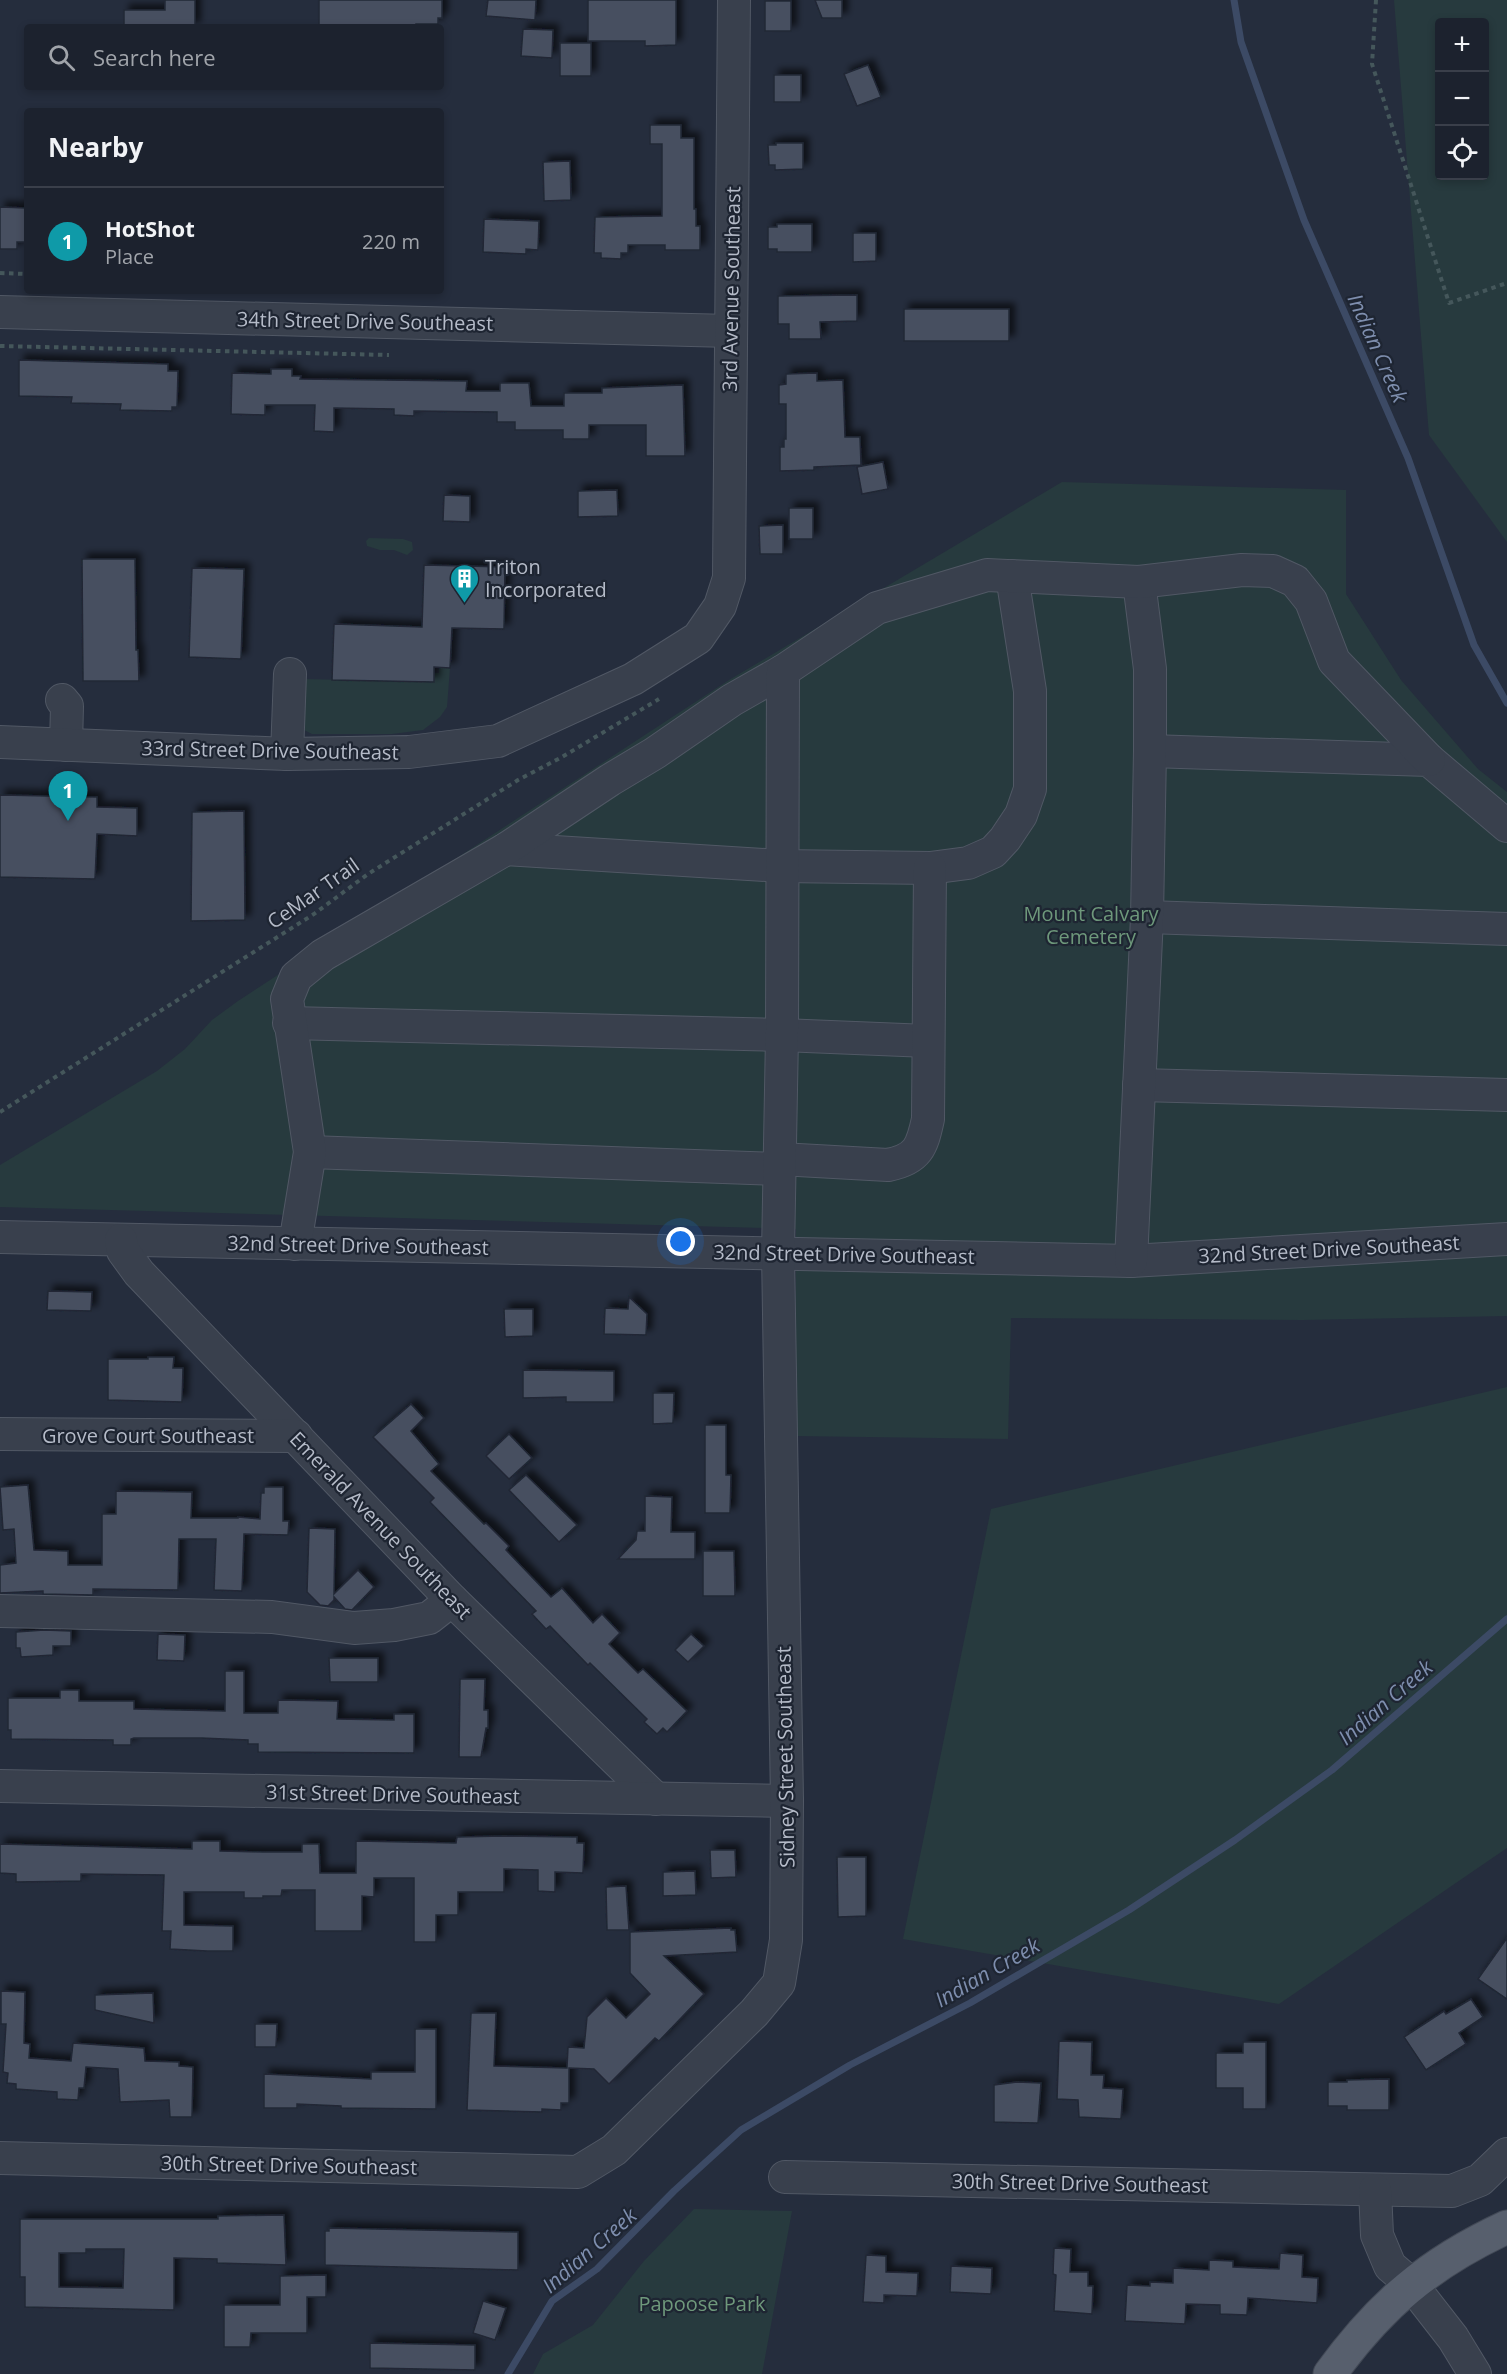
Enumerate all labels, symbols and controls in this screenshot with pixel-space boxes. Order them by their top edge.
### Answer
map controls [1435,18,1489,180]
button: + [1435,18,1489,72]
search box [24,24,444,90]
icon: search [45,41,78,74]
text: Search here [93,42,216,72]
button: − [1435,72,1489,126]
button: locate [1435,126,1489,180]
text: Nearby [48,129,143,165]
street label: 3rd Avenue Southeast [716,186,746,392]
text: HotShot [105,213,195,243]
text: 1 [62,228,73,255]
text: 220 m [362,228,420,255]
text: Place [105,243,154,270]
water label: Indian Creek [1342,289,1415,408]
street label: 34th Street Drive Southeast [237,305,493,337]
place label: Triton Incorporated [485,553,607,603]
building icon: Triton Incorporated [448,562,480,604]
street label: 33rd Street Drive Southeast [141,734,399,766]
pin: 1 [48,772,88,821]
street label: CeMar Trail [262,851,364,935]
park label: Mount Calvary Cemetery [1024,900,1159,950]
your location [666,1227,695,1256]
street label: 32nd Street Drive Southeast [227,1229,489,1261]
street label: 32nd Street Drive Southeast [1198,1229,1460,1269]
street label: 32nd Street Drive Southeast [713,1238,975,1270]
street label: Grove Court Southeast [42,1422,254,1449]
street label: Emerald Avenue Southeast [284,1425,478,1625]
street label: Sidney Street Southeast [770,1646,800,1868]
water label: Indian Creek [1332,1653,1439,1751]
street label: 31st Street Drive Southeast [266,1778,520,1810]
water label: Indian Creek [930,1930,1045,2013]
street label: 30th Street Drive Southeast [161,2149,417,2181]
street label: 30th Street Drive Southeast [952,2167,1208,2199]
water label: Indian Creek [536,2201,643,2299]
park label: Papoose Park [638,2290,766,2317]

